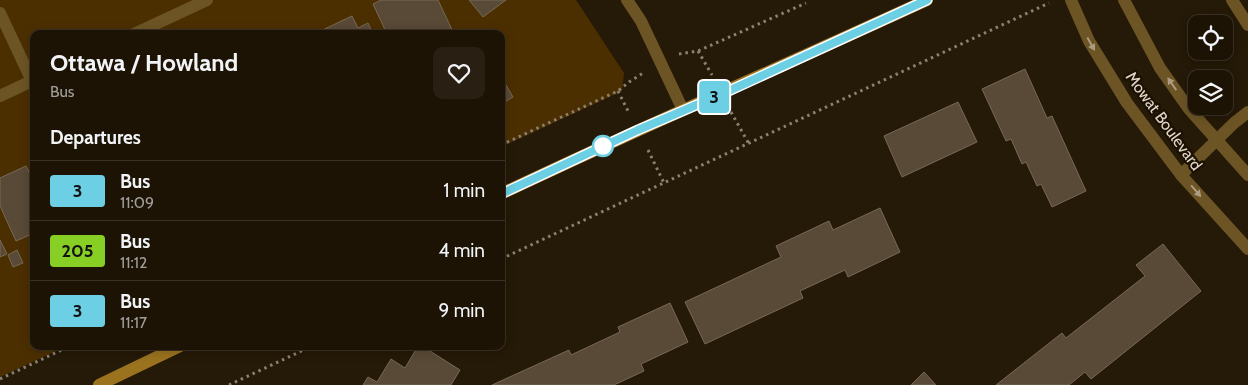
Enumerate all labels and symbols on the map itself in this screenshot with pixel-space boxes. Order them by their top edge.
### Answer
one-way arrow [1087,38,1096,51]
street label: Mowat Boulevard [1122,68,1206,174]
one-way arrow [1167,77,1177,91]
line badge: 3 [698,81,730,113]
unlabelled marker [592,135,614,157]
one-way arrow [1190,184,1201,197]

